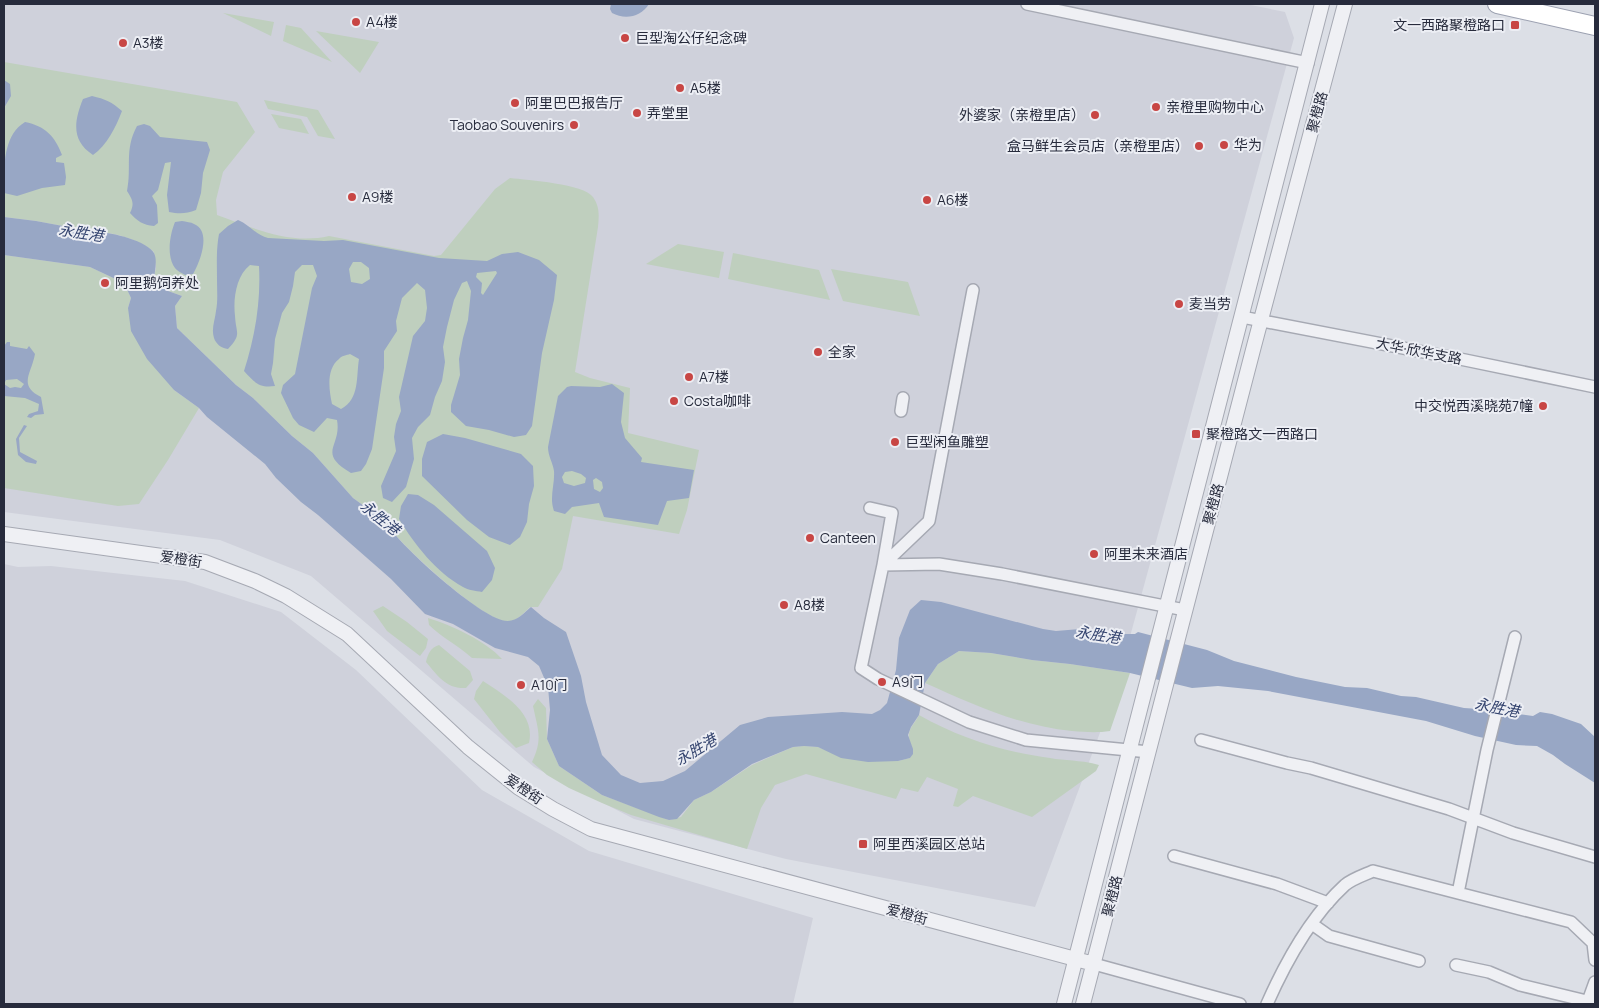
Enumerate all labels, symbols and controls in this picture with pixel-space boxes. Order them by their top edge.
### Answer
place label: A4楼 [366,12,398,31]
place label: 文一西路聚橙路口 [1393,15,1505,34]
marker: A4楼 [350,16,362,28]
marker: 文一西路聚橙路口 [1509,19,1521,31]
place label: 巨型淘公仔纪念碑 [635,28,747,47]
marker: 巨型淘公仔纪念碑 [619,32,631,44]
place label: A3楼 [133,33,164,52]
marker: A3楼 [117,37,129,49]
place label: A5楼 [690,78,721,97]
marker: A5楼 [674,82,686,94]
street label: 聚橙路 [1302,89,1331,135]
place label: 阿里巴巴报告厅 [525,93,623,112]
marker: 阿里巴巴报告厅 [509,97,521,109]
place label: 亲橙里购物中心 [1166,97,1264,116]
marker: 亲橙里购物中心 [1150,101,1162,113]
place label: 弄堂里 [647,103,689,122]
place label: 外婆家（亲橙里店） [959,105,1085,124]
marker: 弄堂里 [631,107,643,119]
marker: 外婆家（亲橙里店） [1089,109,1101,121]
place label: Taobao Souvenirs [450,115,564,134]
marker: Taobao Souvenirs [568,119,580,131]
place label: 华为 [1234,135,1262,154]
place label: 盒马鲜生会员店（亲橙里店） [1007,136,1189,155]
marker: 华为 [1218,139,1230,151]
marker: 盒马鲜生会员店（亲橙里店） [1193,140,1205,152]
place label: A9楼 [362,187,394,206]
place label: A6楼 [937,190,969,209]
marker: A9楼 [346,191,358,203]
marker: A6楼 [921,194,933,206]
water label: 永胜港 [57,219,107,247]
place label: 阿里鹅饲养处 [115,273,199,292]
marker: 阿里鹅饲养处 [99,277,111,289]
place label: 麦当劳 [1189,294,1231,313]
marker: 麦当劳 [1173,298,1185,310]
street label: 大华·欣华支路 [1374,333,1464,368]
place label: 全家 [828,342,856,361]
marker: 全家 [812,346,824,358]
place label: A7楼 [699,367,729,386]
marker: A7楼 [683,371,695,383]
place label: Costa咖啡 [684,391,751,410]
marker: Costa咖啡 [668,395,680,407]
place label: 中交悦西溪晓苑7幢 [1414,396,1533,415]
marker: 中交悦西溪晓苑7幢 [1537,400,1549,412]
place label: 聚橙路文一西路口 [1206,424,1318,443]
marker: 聚橙路文一西路口 [1190,428,1202,440]
place label: 巨型闲鱼雕塑 [905,432,989,451]
marker: 巨型闲鱼雕塑 [889,436,901,448]
street label: 聚橙路 [1198,481,1227,527]
water label: 永胜港 [356,495,406,541]
place label: Canteen [820,528,876,547]
marker: Canteen [804,532,816,544]
place label: 阿里未来酒店 [1104,544,1188,563]
street label: 爱橙街 [159,546,203,571]
marker: 阿里未来酒店 [1088,548,1100,560]
place label: A8楼 [794,595,825,614]
marker: A8楼 [778,599,790,611]
water label: 永胜港 [1074,621,1124,649]
place label: A9门 [892,672,924,691]
place label: A10门 [531,675,568,694]
marker: A9门 [876,676,888,688]
marker: A10门 [515,679,527,691]
water label: 永胜港 [1473,693,1523,722]
water label: 永胜港 [671,728,722,770]
street label: 爱橙街 [502,769,547,808]
place label: 阿里西溪园区总站 [873,834,985,853]
marker: 阿里西溪园区总站 [857,838,869,850]
street label: 聚橙路 [1097,873,1126,919]
street label: 爱橙街 [884,899,930,928]

